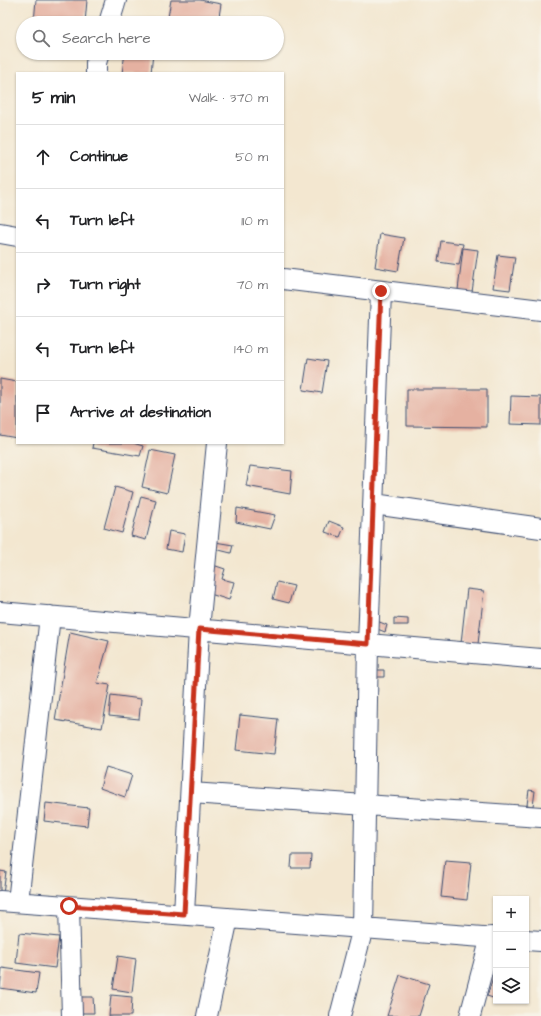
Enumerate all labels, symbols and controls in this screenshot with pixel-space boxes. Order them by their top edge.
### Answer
search box [16,16,284,60]
icon: search [30,27,52,49]
text: Search here [62,28,151,49]
text: 5 min [32,86,75,110]
text: Walk · 370 m [189,89,268,107]
icon: ahead [32,146,54,168]
text: Continue [70,146,128,167]
text: 50 m [235,148,268,166]
icon: left [32,210,54,232]
text: Turn left [70,210,134,231]
text: 110 m [241,212,268,230]
icon: right [32,274,54,296]
text: Turn right [70,274,141,295]
text: 70 m [236,276,268,294]
route end [372,282,390,300]
icon: left [32,338,54,360]
text: Turn left [70,338,134,359]
text: 140 m [234,340,268,358]
icon: arrive [32,402,54,424]
text: Arrive at destination [70,402,211,423]
map controls [493,896,529,1004]
button: + [493,896,529,932]
route start [60,897,78,915]
button: − [493,932,529,968]
button: layers [493,968,529,1004]

